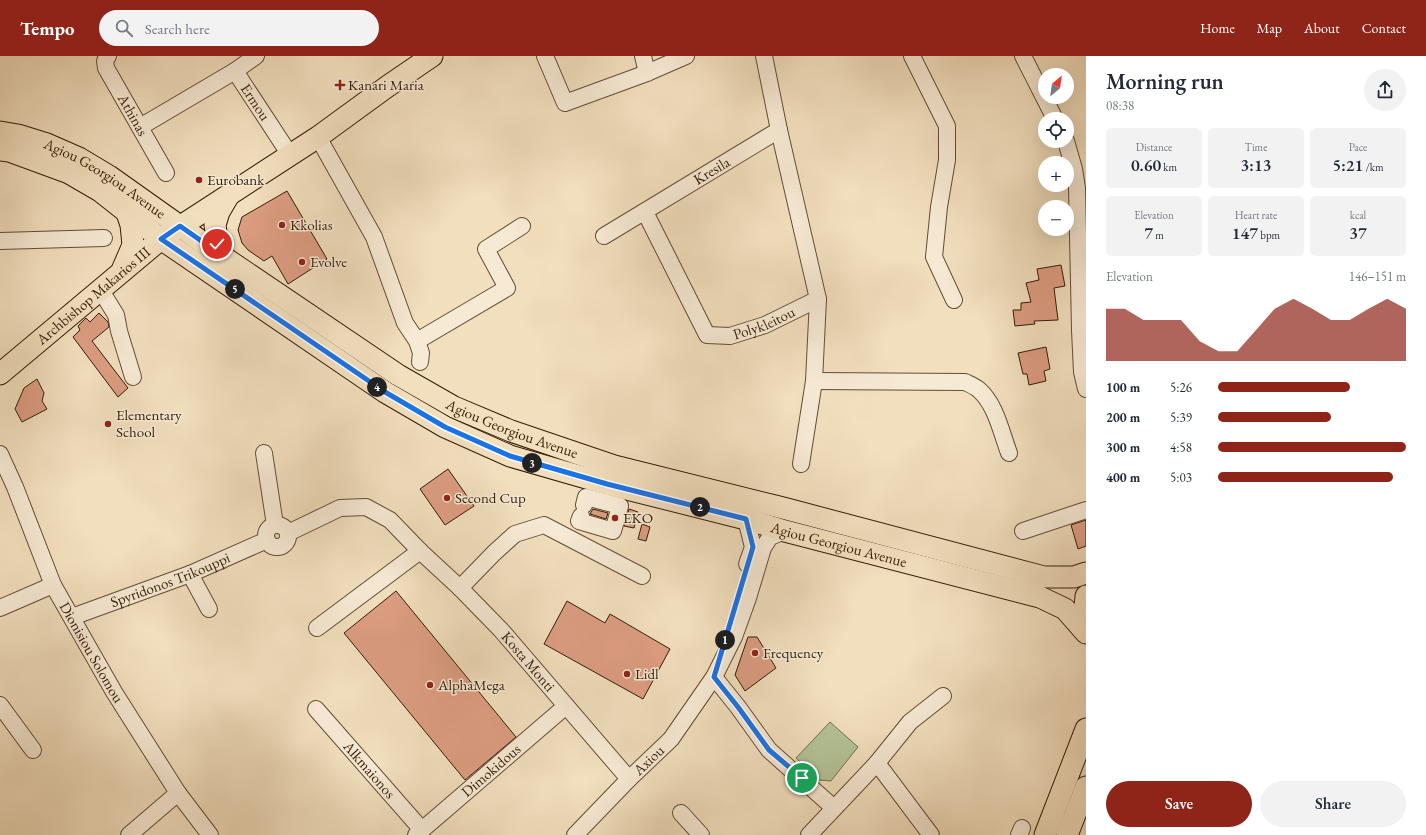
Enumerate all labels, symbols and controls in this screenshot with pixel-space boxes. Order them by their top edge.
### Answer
search box [99,10,379,46]
text: Tempo [20,16,75,41]
icon: search [113,17,135,39]
text: Search here [145,19,210,38]
text: Home [1200,19,1235,37]
text: Map [1257,19,1282,37]
text: About [1304,19,1340,37]
text: Contact [1362,19,1406,37]
text: Morning run [1106,67,1224,96]
north arrow [1038,68,1074,104]
map controls [1038,68,1074,236]
button: share [1364,69,1406,111]
place label: Kanari Maria [348,75,424,94]
street label: Ermou [237,80,275,124]
marker: Kanari Maria [335,80,345,90]
street label: Athinas [113,89,153,139]
text: 08:38 [1106,97,1134,114]
button: locate [1038,112,1074,148]
street label: Agiou Georgiou Avenue [40,133,170,222]
text: Distance [1136,140,1172,154]
text: Time [1245,140,1267,154]
text: Pace [1349,140,1367,154]
street label: Kresila [690,152,733,189]
text: 0.60 [1131,154,1161,176]
text: 3:13 [1241,154,1271,176]
text: 5:21 [1332,154,1363,176]
button: + [1038,156,1074,192]
text: km [1161,160,1177,174]
text: /km [1363,160,1384,174]
place label: Eurobank [207,170,265,189]
marker: Eurobank [194,175,204,185]
button: − [1038,200,1074,236]
text: Elevation [1134,208,1174,222]
text: Heart rate [1235,208,1277,222]
text: kcal [1350,208,1366,222]
place label: Kkolias [290,215,333,234]
marker: Kkolias [277,220,287,230]
text: 7 [1144,222,1153,244]
text: 147 [1232,222,1258,244]
text: 37 [1349,222,1367,244]
pin [200,227,234,261]
text: m [1153,228,1164,242]
text: bpm [1258,228,1280,242]
icon: check [206,233,228,255]
street label: Archbishop Makarios III [31,242,154,349]
place label: Evolve [310,252,347,271]
marker: Evolve [297,257,307,267]
text: Elevation [1106,268,1153,285]
text: 146–151 m [1349,268,1406,285]
pin: 5 [225,279,245,299]
text: 5 [232,282,238,296]
street label: Polykleitou [730,302,798,343]
pin: 4 [367,377,387,397]
text: 100 m [1106,379,1140,396]
text: 5:26 [1170,379,1192,396]
text: 4 [374,380,380,394]
street label: Agiou Georgiou Avenue [442,394,581,462]
place label: Elementary School [116,405,182,441]
text: 200 m [1106,409,1140,426]
text: 5:39 [1170,409,1192,426]
marker: Elementary School [103,419,113,429]
text: 300 m [1106,439,1140,456]
text: 4:58 [1170,439,1192,456]
pin: 3 [522,453,542,473]
text: 3 [529,456,535,470]
text: 400 m [1106,469,1140,486]
text: 5:03 [1170,469,1192,486]
place label: Second Cup [455,488,526,507]
marker: Second Cup [442,493,452,503]
pin: 2 [690,497,710,517]
text: 2 [697,500,703,514]
place label: EKO [623,508,653,527]
marker: EKO [610,513,620,523]
street label: Agiou Georgiou Avenue [768,517,909,571]
street label: Spyridonos Trikouppi [108,547,233,611]
street label: Dionisiou Solomou [56,598,128,706]
street label: Kosta Monti [497,627,560,695]
pin: 1 [715,630,735,650]
text: 1 [722,633,728,647]
place label: Frequency [763,643,824,662]
marker: Frequency [750,648,760,658]
place label: Lidl [635,664,659,683]
marker: Lidl [622,669,632,679]
place label: AlphaMega [437,675,505,694]
marker: AlphaMega [425,680,435,690]
street label: Alkmaionos [339,736,400,802]
street label: Dimokidous [457,739,524,801]
street label: Axiou [628,741,668,780]
pin [785,761,819,795]
icon: arrive [791,767,813,789]
button: Save [1106,781,1252,827]
button: Share [1260,781,1406,827]

